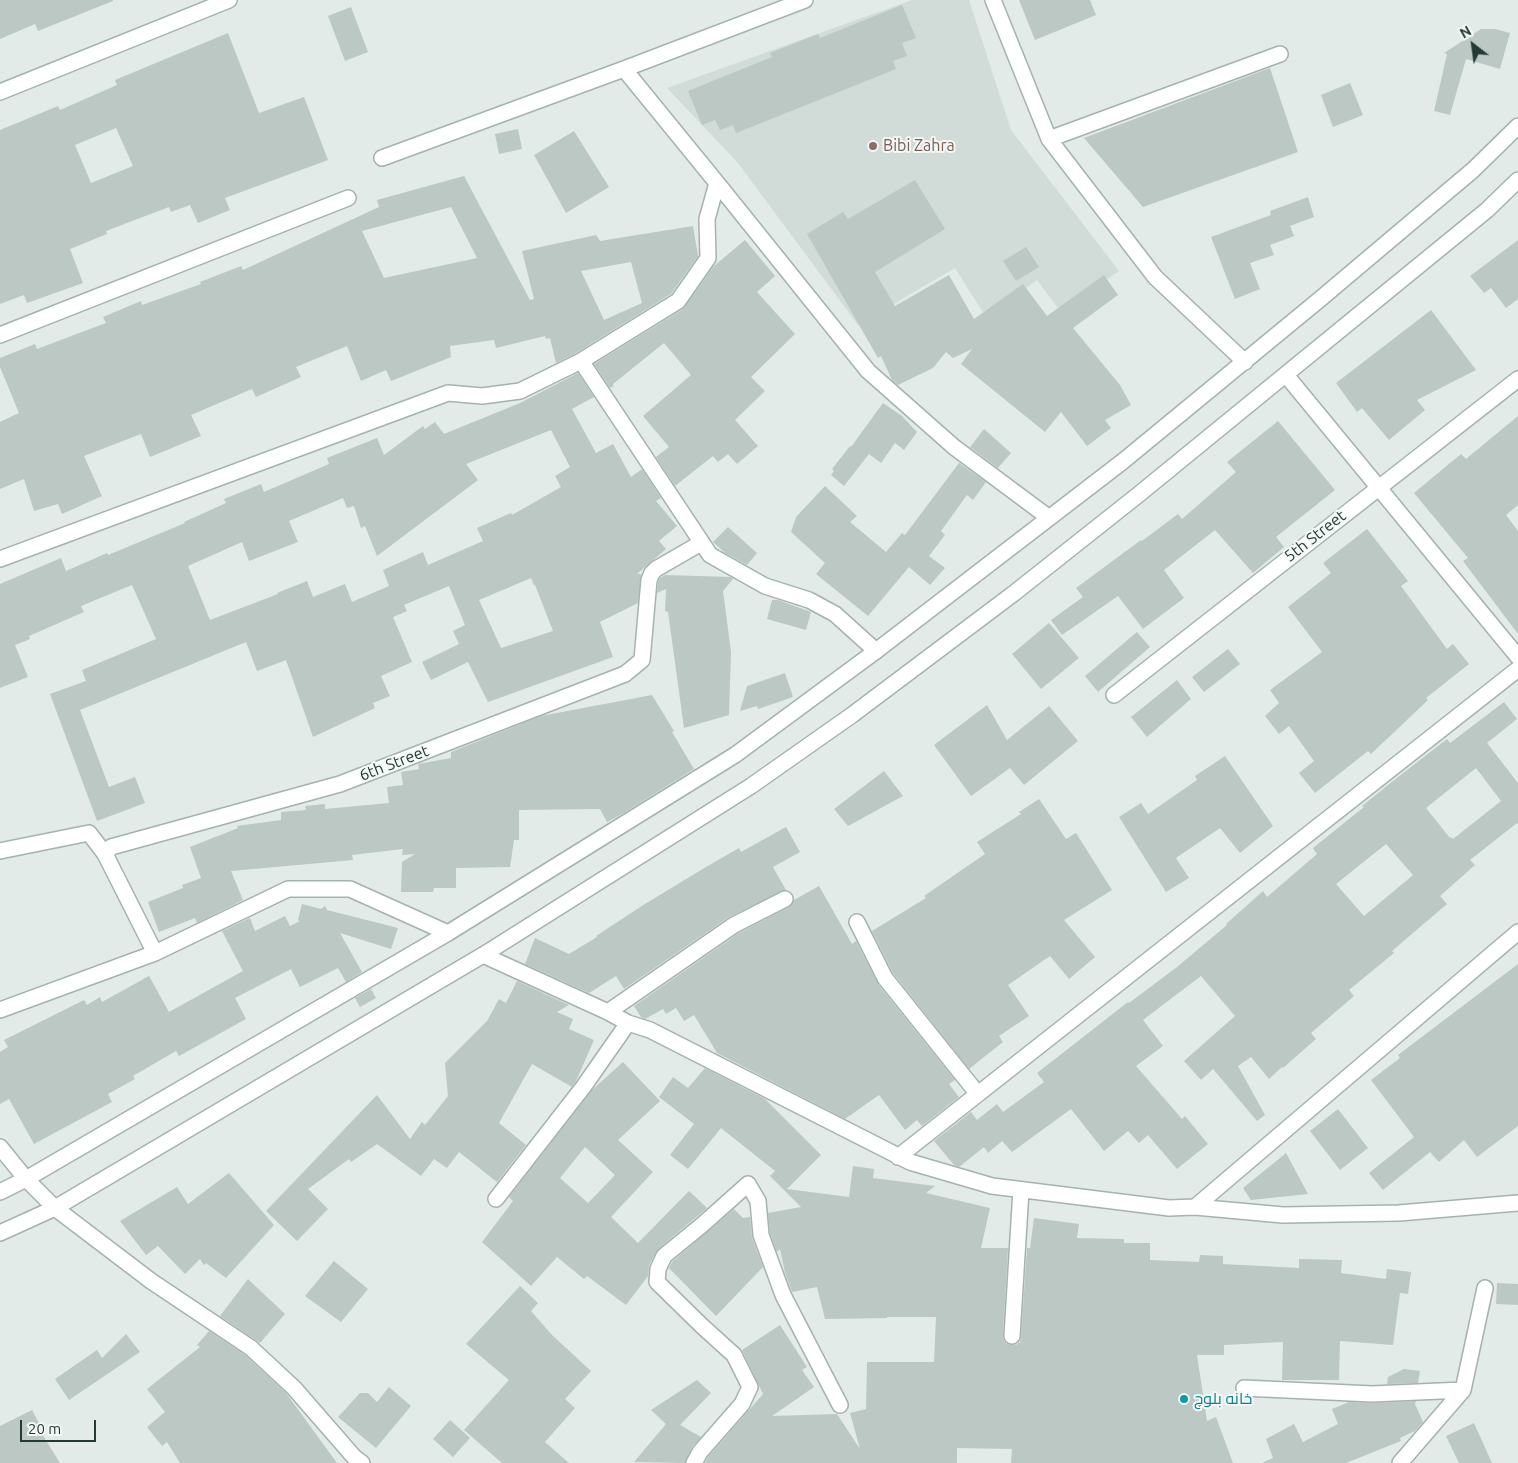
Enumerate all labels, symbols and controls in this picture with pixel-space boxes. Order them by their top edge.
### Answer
north arrow [1448,20,1498,70]
text: N [1457,22,1474,42]
place label: Bibi Zahra [883,136,955,156]
marker: Bibi Zahra [867,140,879,152]
street label: 5th Street [1280,506,1350,566]
street label: 6th Street [357,741,431,785]
place label: خانه بلوچ [1194,1389,1252,1409]
marker: خانه بلوچ [1178,1393,1190,1405]
scale bar [22,1410,99,1442]
text: 20 m [28,1420,61,1437]

